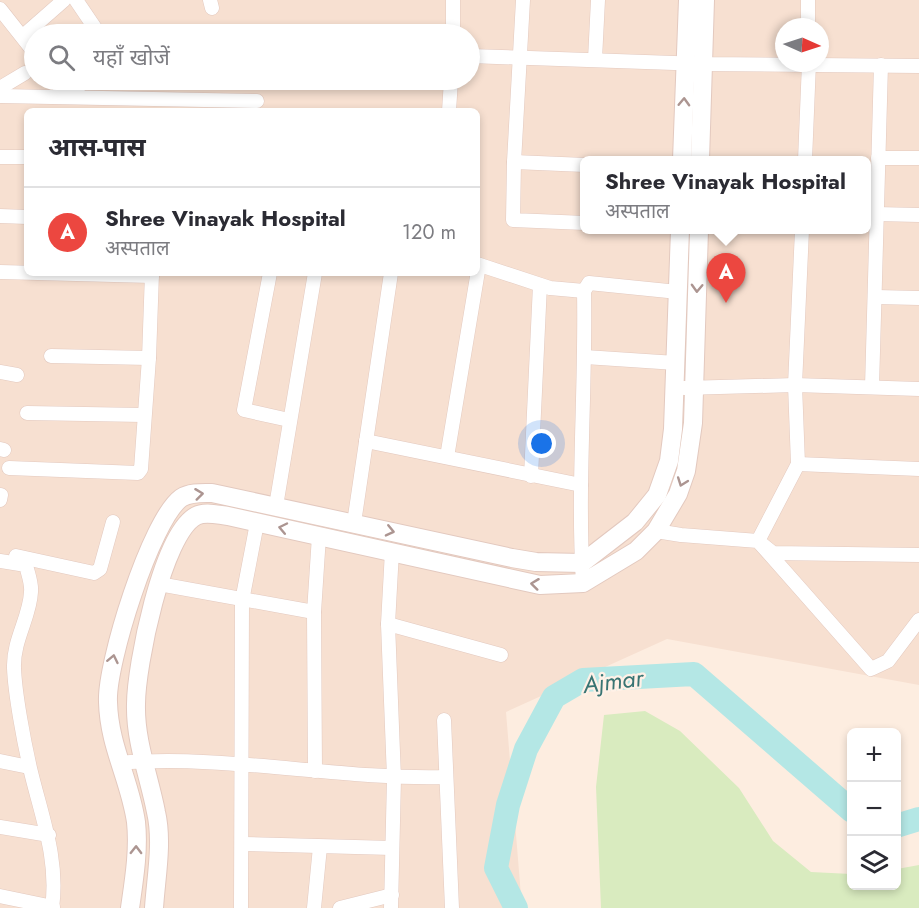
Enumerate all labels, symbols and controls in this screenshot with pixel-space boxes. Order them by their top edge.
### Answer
north arrow [775,18,829,72]
search box [24,24,480,90]
icon: search [45,41,78,74]
text: यहाँ खोजें [93,41,170,73]
one-way arrow [678,98,690,107]
text: आस-पास [48,128,146,166]
popup [580,156,871,234]
text: Shree Vinayak Hospital [605,165,846,197]
text: अस्पताल [605,197,670,226]
text: Shree Vinayak Hospital [105,202,346,234]
text: A [60,218,75,247]
text: 120 m [402,218,456,247]
text: अस्पताल [105,234,170,263]
pin: A [706,254,746,303]
one-way arrow [691,283,704,292]
your location [527,429,556,458]
one-way arrow [677,476,690,487]
one-way arrow [195,488,204,501]
one-way arrow [278,522,288,535]
one-way arrow [385,524,395,537]
one-way arrow [530,578,539,591]
one-way arrow [106,654,119,664]
water label: Ajmar [580,660,647,702]
map controls [847,728,901,890]
button: + [847,728,901,782]
button: − [847,782,901,836]
button: layers [847,836,901,890]
one-way arrow [130,845,142,854]

